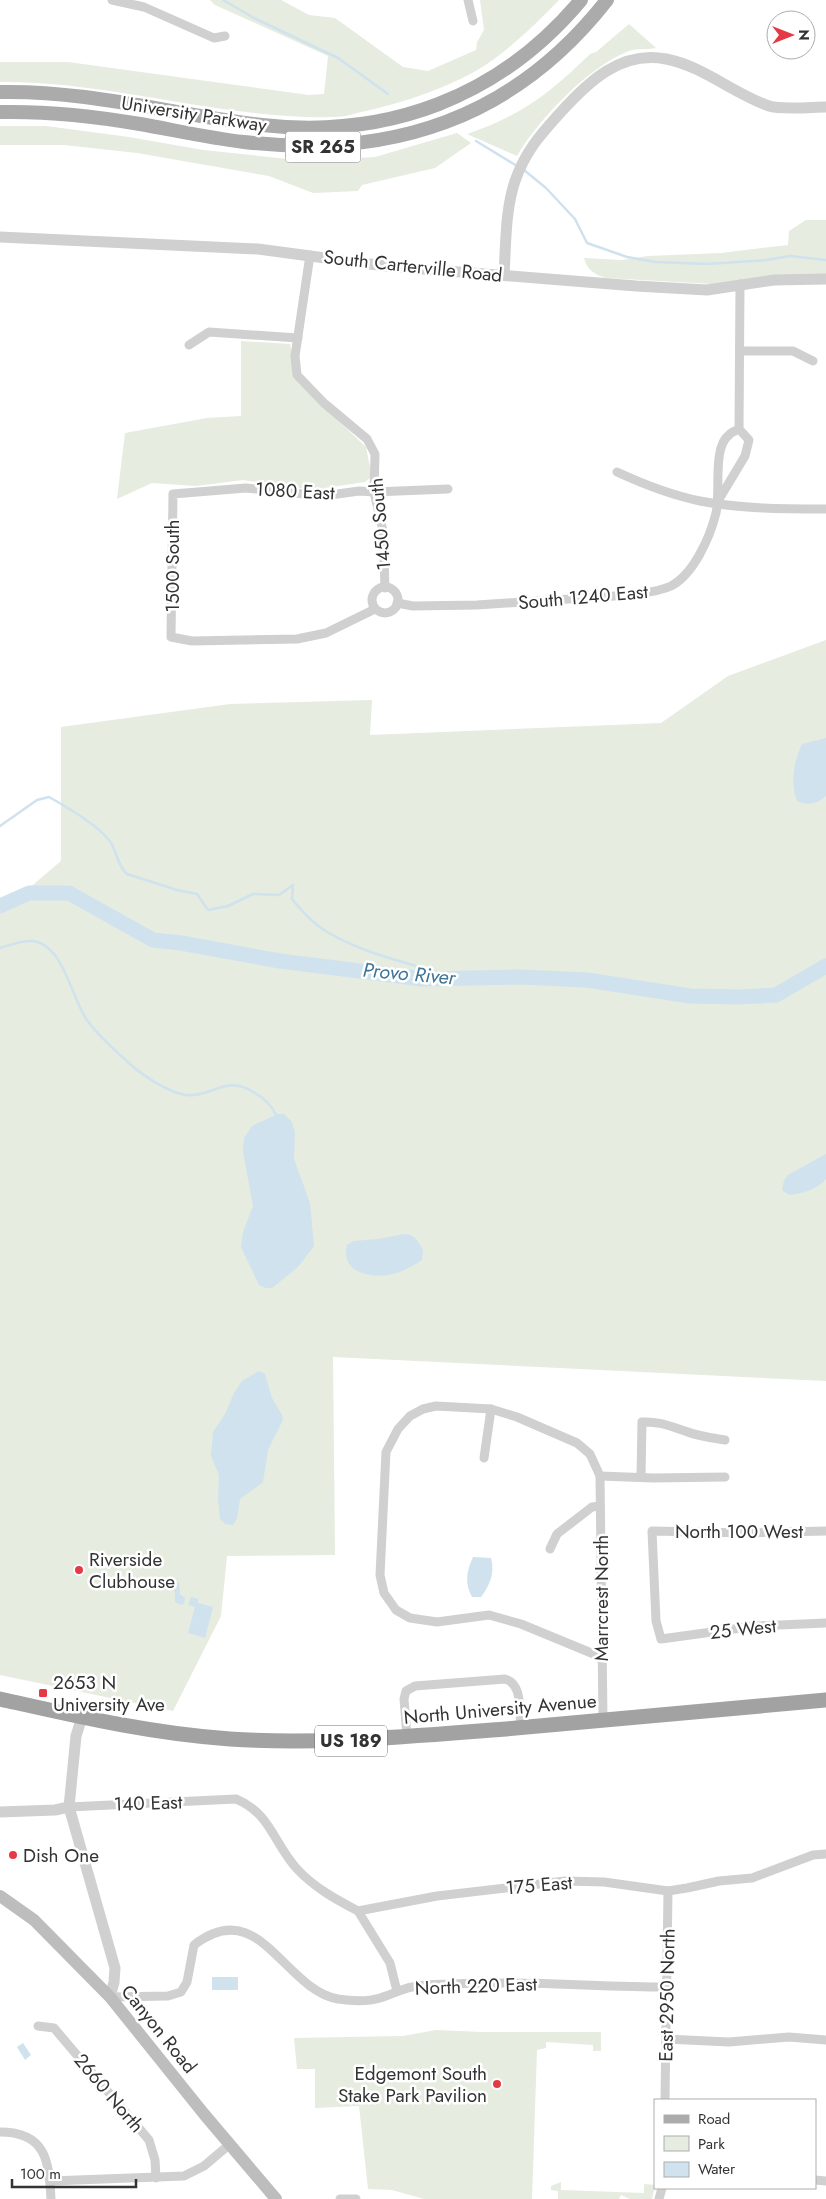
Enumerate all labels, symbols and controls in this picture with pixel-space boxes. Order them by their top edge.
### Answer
north arrow [766,10,816,60]
text: N [794,29,814,41]
street label: University Parkway [119,89,269,139]
road number: SR 265 [286,132,360,162]
street label: South Carterville Road [322,243,504,289]
street label: 1080 East [255,475,336,507]
street label: 1450 South [363,477,397,571]
street label: 1500 South [159,519,186,613]
street label: South 1240 East [517,578,650,616]
water label: Provo River [362,956,458,993]
street label: North 100 West [675,1518,804,1545]
street label: Marrcrest North [588,1535,615,1661]
place label: Riverside Clubhouse [89,1546,175,1595]
marker: Riverside Clubhouse [73,1564,85,1576]
street label: 25 West [709,1612,778,1646]
place label: 2653 N University Ave [53,1669,165,1718]
marker: 2653 N University Ave [37,1687,49,1699]
street label: North University Avenue [402,1687,598,1731]
road number: US 189 [315,1725,387,1756]
street label: 140 East [113,1788,183,1818]
place label: Dish One [23,1842,99,1869]
marker: Dish One [7,1849,19,1861]
street label: 175 East [505,1869,574,1901]
street label: East 2950 North [652,1928,682,2062]
street label: North 220 East [414,1970,538,2002]
street label: Canyon Road [115,1979,203,2079]
street label: 2660 North [68,2048,150,2138]
place label: Edgemont South Stake Park Pavilion [338,2060,487,2109]
marker: Edgemont South Stake Park Pavilion [491,2078,503,2090]
legend [654,2099,816,2189]
text: Road [698,2108,730,2130]
text: Park [698,2133,725,2155]
scale bar [12,2156,136,2188]
text: Water [698,2158,736,2180]
text: 100 m [20,2163,61,2185]

